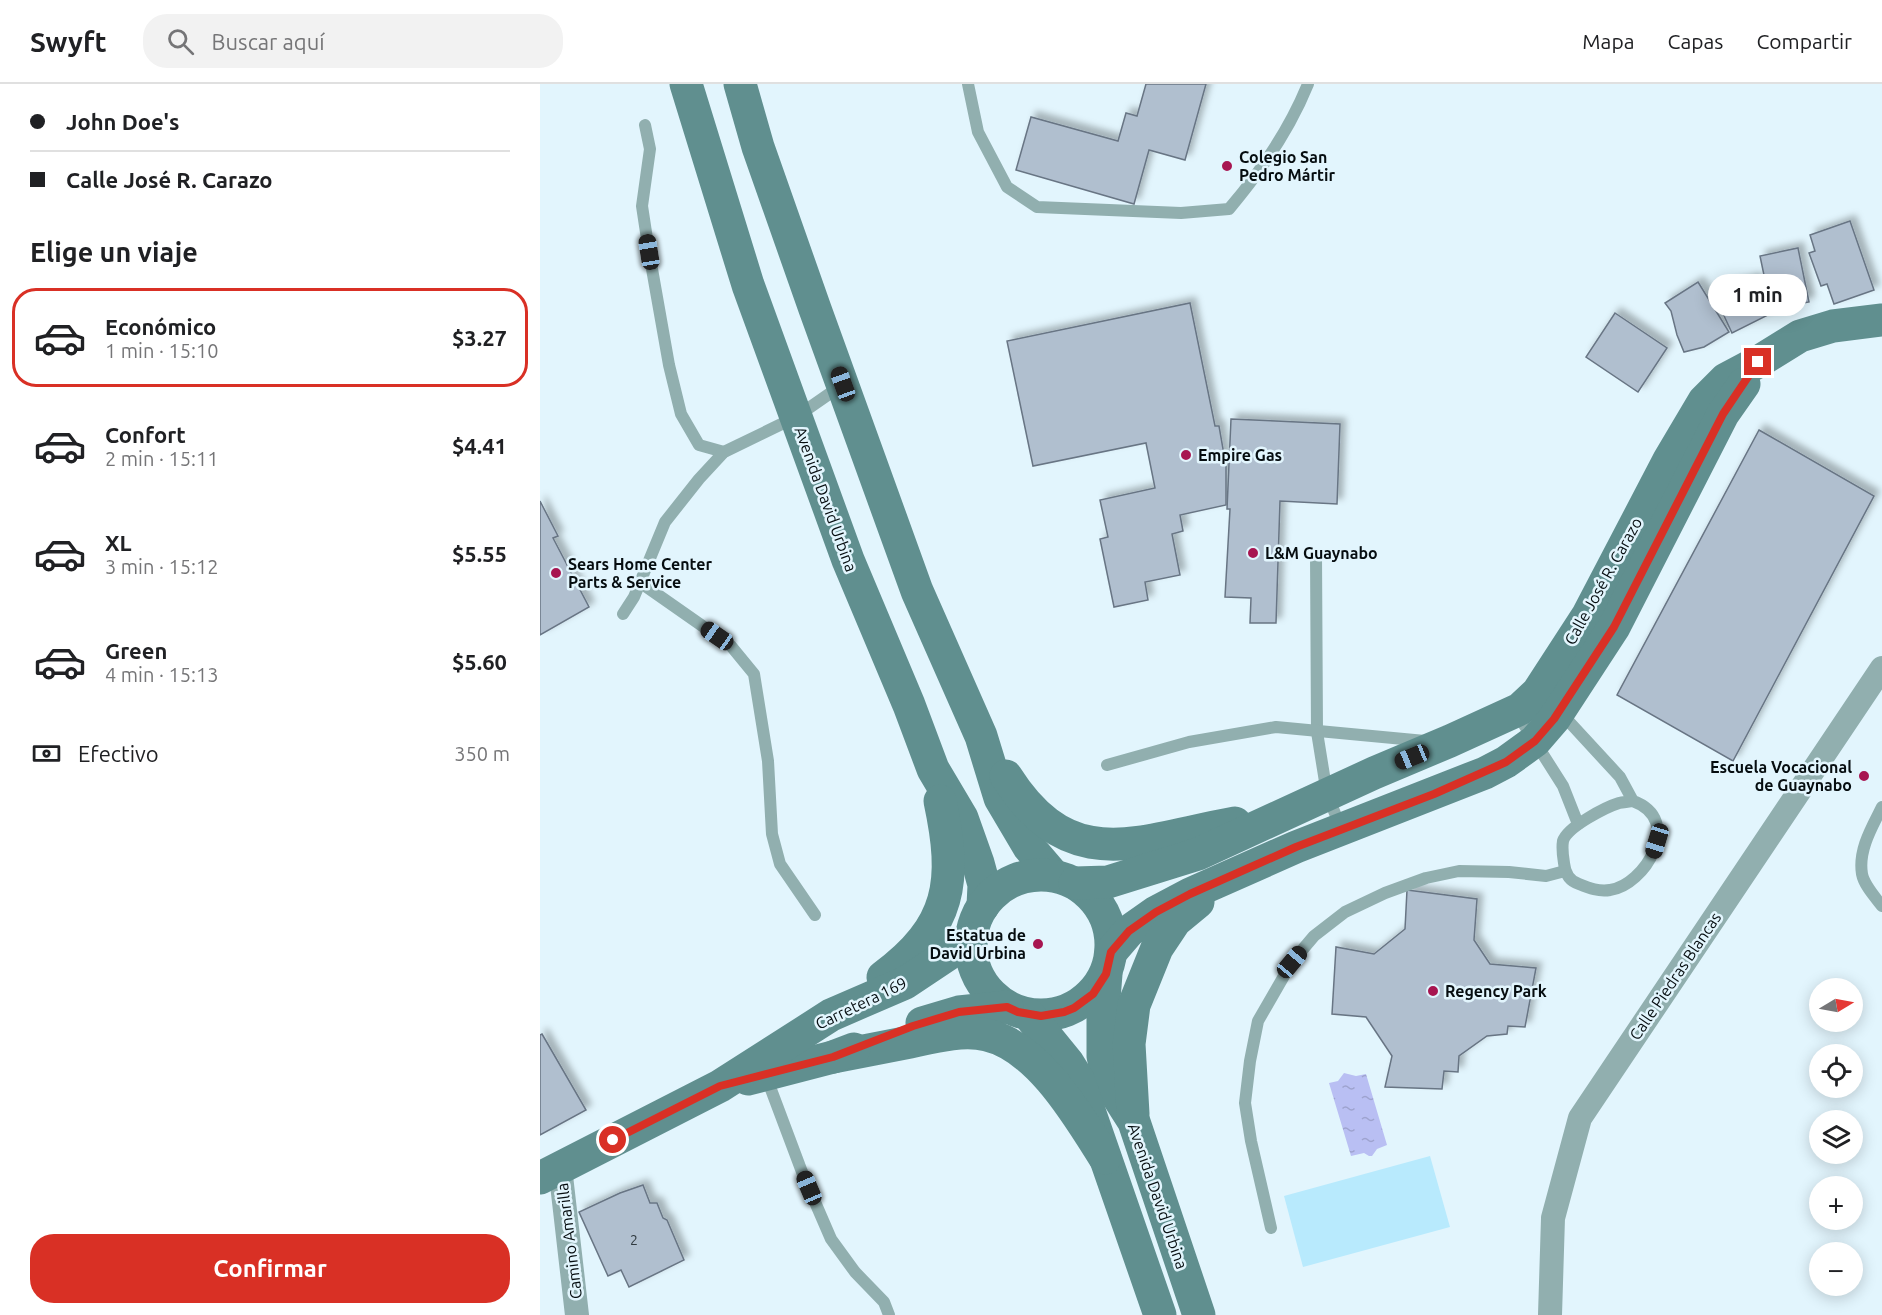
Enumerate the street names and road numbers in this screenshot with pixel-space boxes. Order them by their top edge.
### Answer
street label: Avenida David Urbina [791,424,861,574]
street label: Calle José R. Carazo [1561,514,1645,648]
street label: Calle Piedras Blancas [1626,909,1724,1043]
street label: Carretera 169 [813,973,909,1033]
street label: Avenida David Urbina [1125,1121,1191,1271]
street label: Camino Amarilla [553,1182,585,1300]

